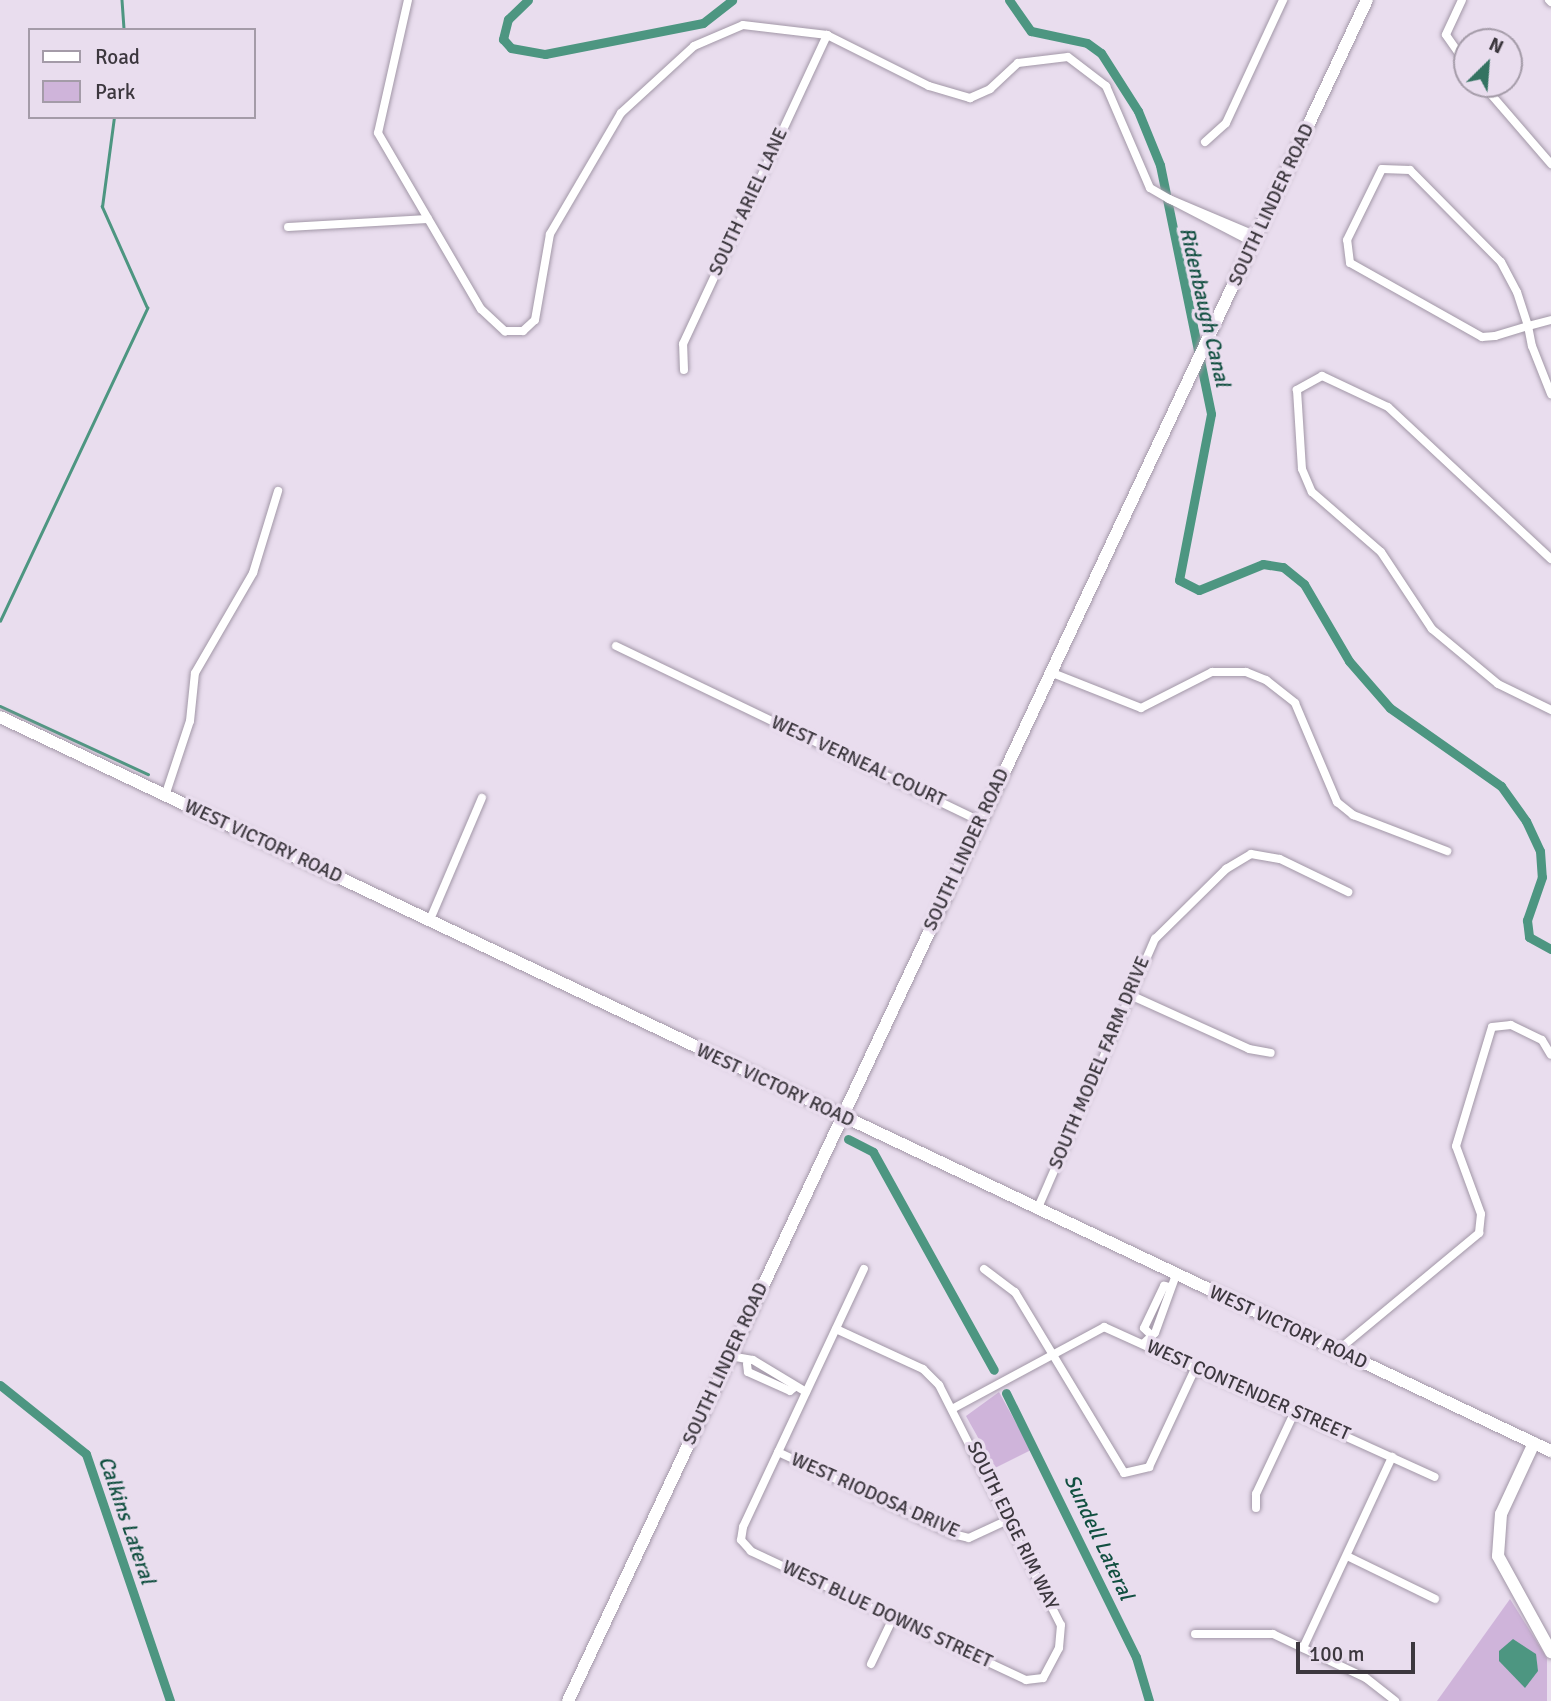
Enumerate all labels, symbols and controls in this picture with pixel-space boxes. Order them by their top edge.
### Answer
legend [28,28,256,119]
north arrow [1453,28,1523,98]
text: N [1485,32,1507,59]
text: Road [95,44,140,70]
text: Park [95,79,135,105]
street label: SOUTH LINDER ROAD [1224,120,1320,290]
street label: SOUTH ARIEL LANE [705,125,793,279]
water label: Ridenbaugh Canal [1174,225,1236,389]
street label: WEST VERNEAL COURT [767,712,949,812]
street label: SOUTH LINDER ROAD [919,765,1015,935]
street label: WEST VICTORY ROAD [180,795,346,889]
street label: SOUTH MODEL FARM DRIVE [1045,953,1155,1173]
street label: WEST VICTORY ROAD [692,1039,858,1133]
street label: SOUTH LINDER ROAD [678,1279,774,1449]
street label: WEST VICTORY ROAD [1205,1281,1371,1375]
street label: WEST CONTENDER STREET [1143,1336,1353,1446]
street label: SOUTH EDGE RIM WAY [961,1438,1063,1614]
street label: WEST RIODOSA DRIVE [787,1449,963,1543]
water label: Calkins Lateral [93,1453,161,1587]
water label: Sundell Lateral [1059,1470,1139,1604]
street label: WEST BLUE DOWNS STREET [778,1556,996,1674]
scale bar [1299,1628,1418,1672]
text: 100 m [1309,1641,1364,1667]

